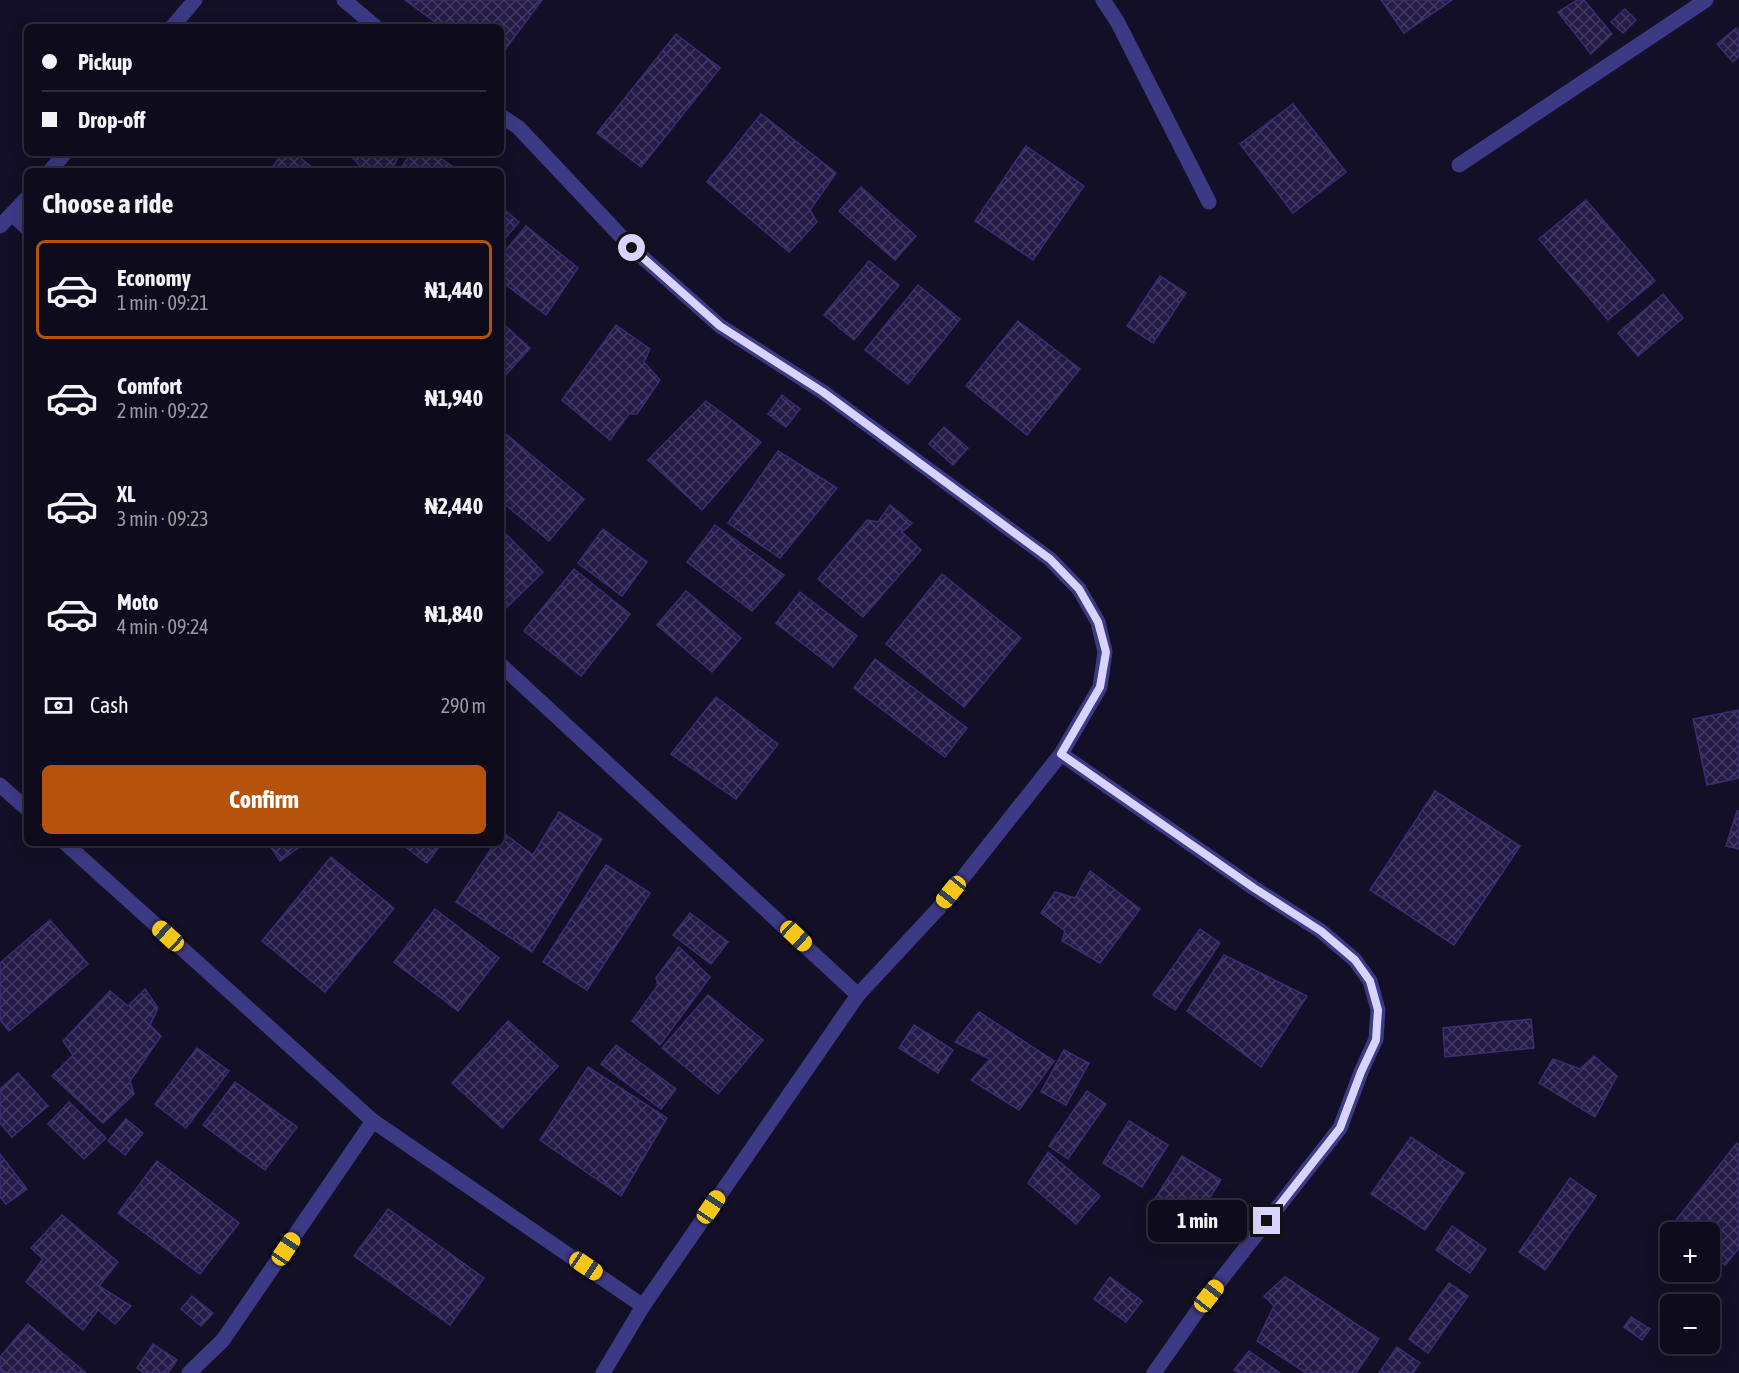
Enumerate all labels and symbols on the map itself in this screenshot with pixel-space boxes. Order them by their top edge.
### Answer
route start [618,234,645,261]
car [933,872,969,912]
car [149,917,187,955]
car [777,917,815,955]
car [693,1187,729,1227]
callout: 1 min [1147,1200,1246,1242]
route end [1253,1207,1280,1234]
car [268,1229,304,1269]
car [566,1248,606,1284]
car [1191,1276,1227,1316]

